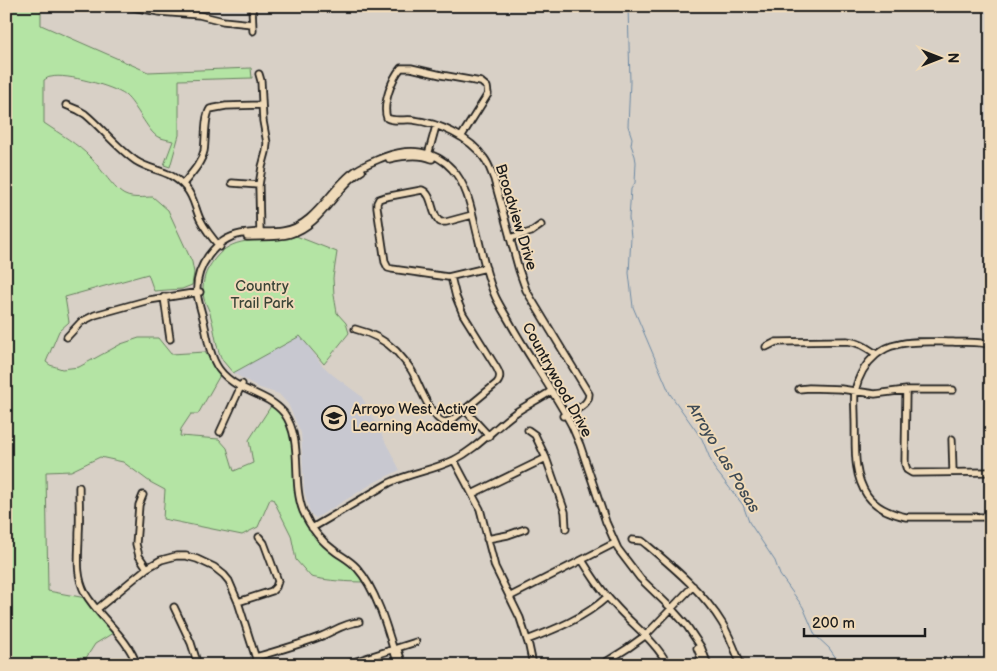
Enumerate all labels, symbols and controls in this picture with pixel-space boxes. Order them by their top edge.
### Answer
north arrow [914,32,964,82]
text: N [944,53,961,63]
street label: Broadview Drive [491,162,541,272]
park label: Country Trail Park [231,277,294,313]
street label: Countrywood Drive [518,319,596,441]
water label: Arroyo Las Posas [682,399,763,516]
place label: Arroyo West Active Learning Academy [352,400,478,436]
school or university icon: Arroyo West Active Learning Academy [321,405,347,431]
scale bar [804,606,926,638]
text: 200 m [812,614,855,633]

